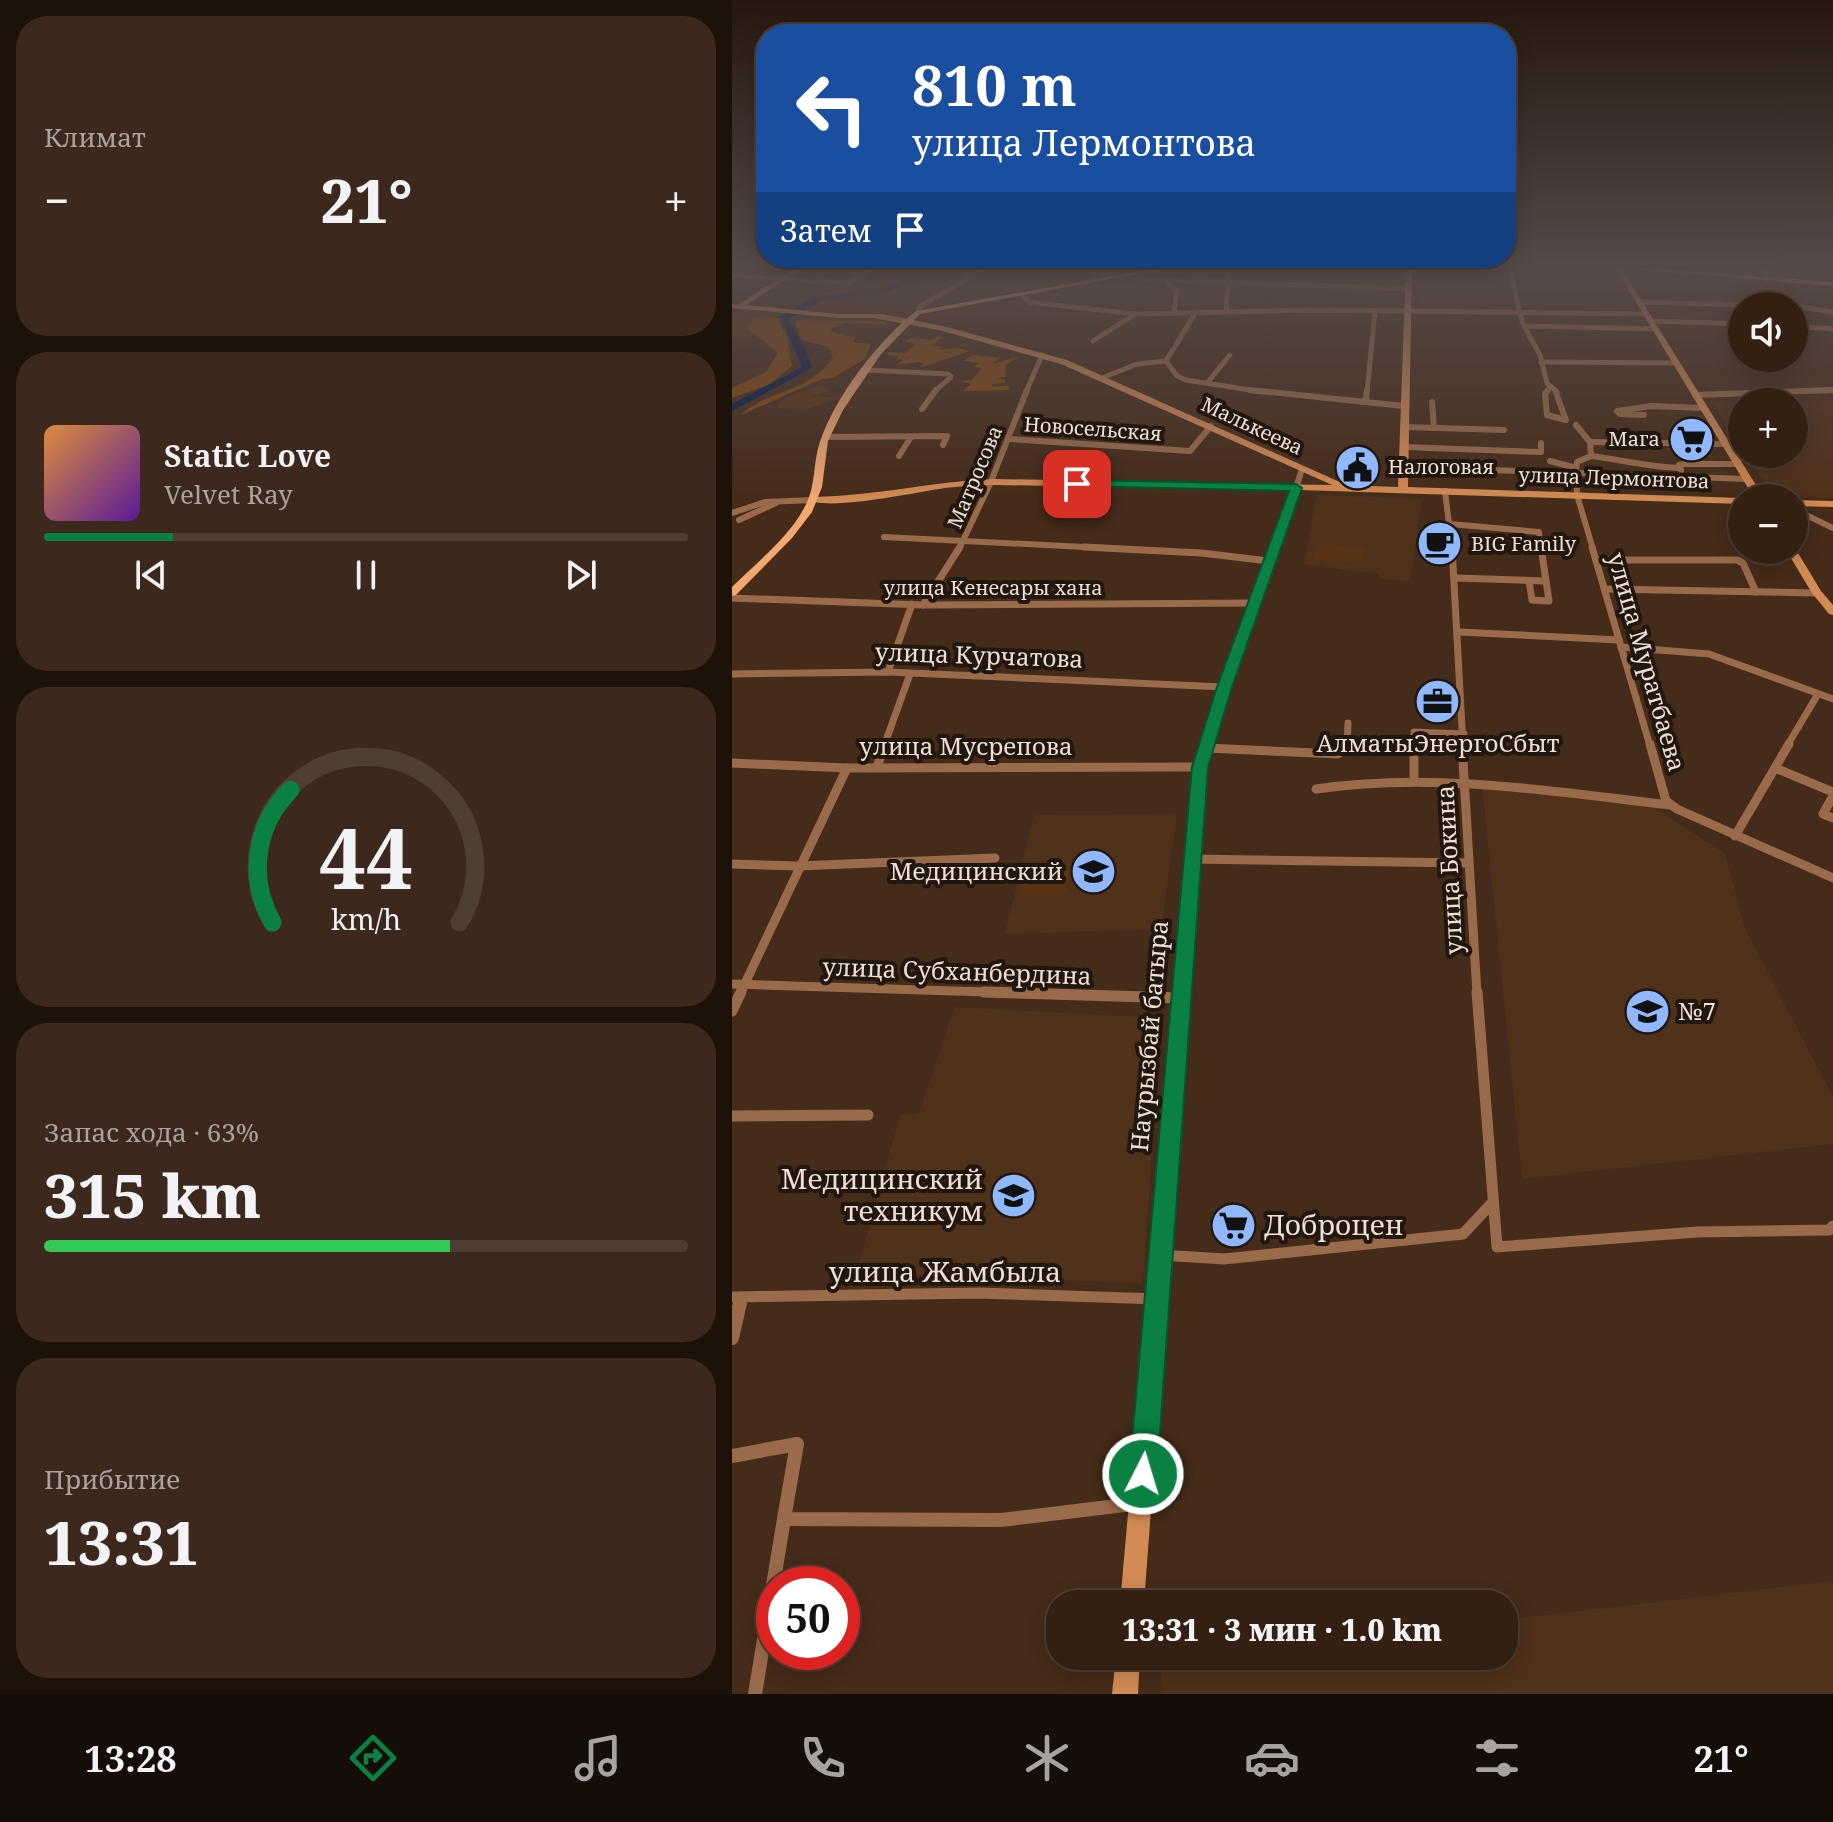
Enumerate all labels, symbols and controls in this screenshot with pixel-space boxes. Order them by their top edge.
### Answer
text: 810 m [912,46,1077,122]
icon: left [780,56,884,160]
text: улица Лермонтова [912,118,1256,167]
text: Климат [44,119,146,155]
text: 21° [320,159,412,241]
text: − [44,170,69,230]
text: + [663,170,688,230]
icon: arrive [888,208,932,252]
text: Затем [780,210,872,251]
map controls [1728,292,1808,564]
button: sound [1728,292,1808,372]
button: + [1728,388,1808,468]
street label: Малькеева [1197,390,1307,461]
street label: Новосельская [1023,410,1163,447]
supermarket icon: Мага [1667,415,1715,463]
street label: Матросова [941,421,1008,532]
place label: Мага [1609,425,1660,452]
text: Static Love [164,435,331,476]
public building icon: Налоговая [1333,443,1381,491]
pin [1043,450,1111,518]
place label: Налоговая [1388,453,1494,480]
street label: улица Лермонтова [1518,461,1710,494]
icon: arrive [1055,462,1099,506]
text: Velvet Ray [164,476,293,512]
button: − [1728,484,1808,564]
cafe icon: BIG Family [1416,520,1464,568]
place label: BIG Family [1471,530,1577,557]
street label: улица Муратбаева [1600,548,1694,775]
icon: previous [129,553,173,597]
icon: pause [344,553,388,597]
icon: next [559,553,603,597]
street label: улица Кенесары хана [883,574,1103,601]
street label: улица Курчатова [874,634,1084,675]
office icon: АлматыЭнергоСбыт [1414,678,1462,726]
place label: АлматыЭнергоСбыт [1316,726,1560,759]
street label: улица Мусрепова [859,729,1073,762]
street label: улица Бокина [1428,785,1469,956]
text: 44 [319,800,413,913]
school or university icon: Медицинский [1070,848,1118,896]
place label: Медицинский [890,854,1063,887]
text: km/h [331,899,401,938]
street label: Наурызбай батыра [1122,919,1175,1153]
street label: улица Субханбердина [822,949,1092,992]
school or university icon: №7 [1623,988,1671,1036]
place label: №7 [1678,994,1716,1027]
text: Запас хода · 63% [44,1114,259,1150]
text: 315 km [44,1154,261,1236]
place label: Медицинский техникум [781,1159,983,1229]
school or university icon: Медицинский техникум [990,1171,1038,1219]
supermarket icon: Доброцен [1209,1201,1257,1249]
place label: Доброцен [1264,1205,1404,1243]
street label: улица Жамбыла [829,1252,1061,1290]
position arrow [1101,1432,1185,1516]
text: Прибытие [44,1461,180,1497]
text: 13:31 [44,1501,199,1583]
speed limit sign: 50 [756,1566,860,1670]
text: 13:31 · 3 мин · 1.0 km [1122,1609,1442,1650]
icon: directions [345,1730,401,1786]
icon: music [570,1730,626,1786]
icon: phone [795,1730,851,1786]
icon: climate [1019,1730,1075,1786]
icon: car [1244,1730,1300,1786]
icon: filters [1469,1730,1525,1786]
text: 13:28 [84,1734,177,1783]
text: 21° [1693,1734,1749,1783]

